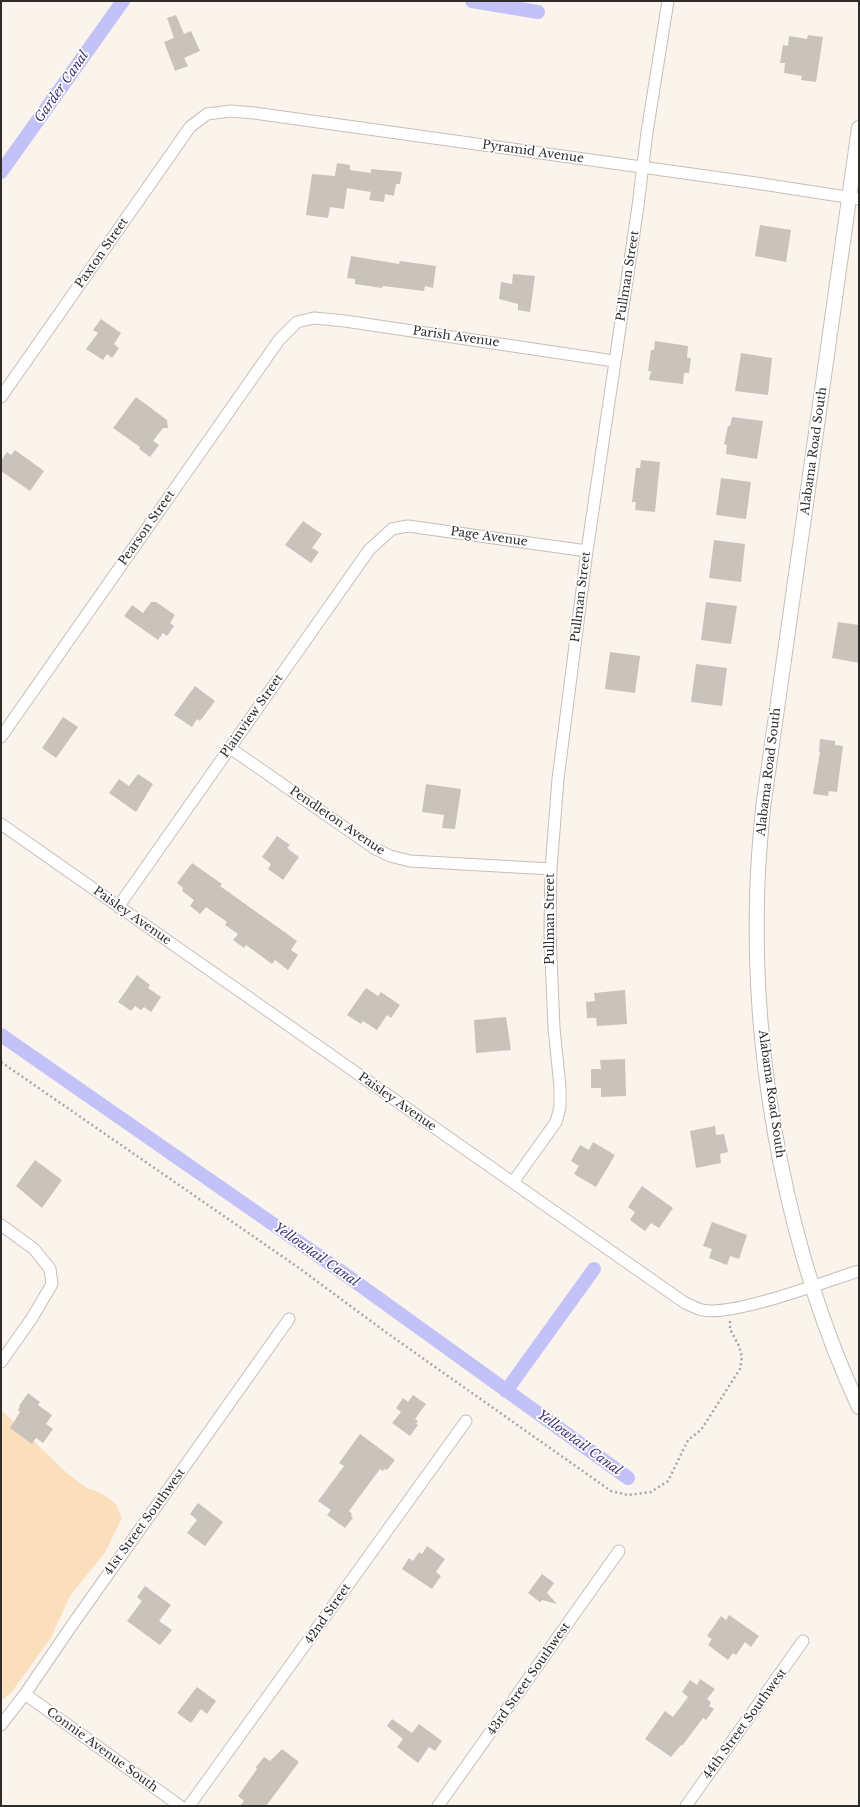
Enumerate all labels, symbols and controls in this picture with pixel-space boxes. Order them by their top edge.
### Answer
water label: Garder Canal [32,48,92,126]
street label: Pyramid Avenue [481,138,585,166]
street label: Paxton Street [73,215,131,291]
street label: Pullman Street [614,230,642,322]
street label: Parish Avenue [412,324,500,350]
street label: Alabama Road South [798,386,830,516]
street label: Pearson Street [116,488,178,568]
street label: Page Avenue [449,524,529,550]
street label: Pullman Street [568,551,594,643]
street label: Plainview Street [218,671,286,761]
street label: Alabama Road South [754,707,784,837]
street label: Pendleton Avenue [287,784,387,858]
street label: Pullman Street [544,873,558,965]
street label: Paisley Avenue [90,884,174,948]
street label: Alabama Road South [755,1029,787,1159]
street label: Paisley Avenue [355,1070,439,1134]
water label: Yellowtail Canal [270,1220,362,1290]
water label: Yellowtail Canal [534,1407,624,1479]
street label: 41st Street Southwest [101,1466,189,1578]
street label: 42nd Street [302,1581,354,1647]
street label: 43rd Street Southwest [485,1620,573,1738]
street label: 44th Street Southwest [700,1666,790,1782]
street label: Connie Avenue South [44,1705,160,1795]

